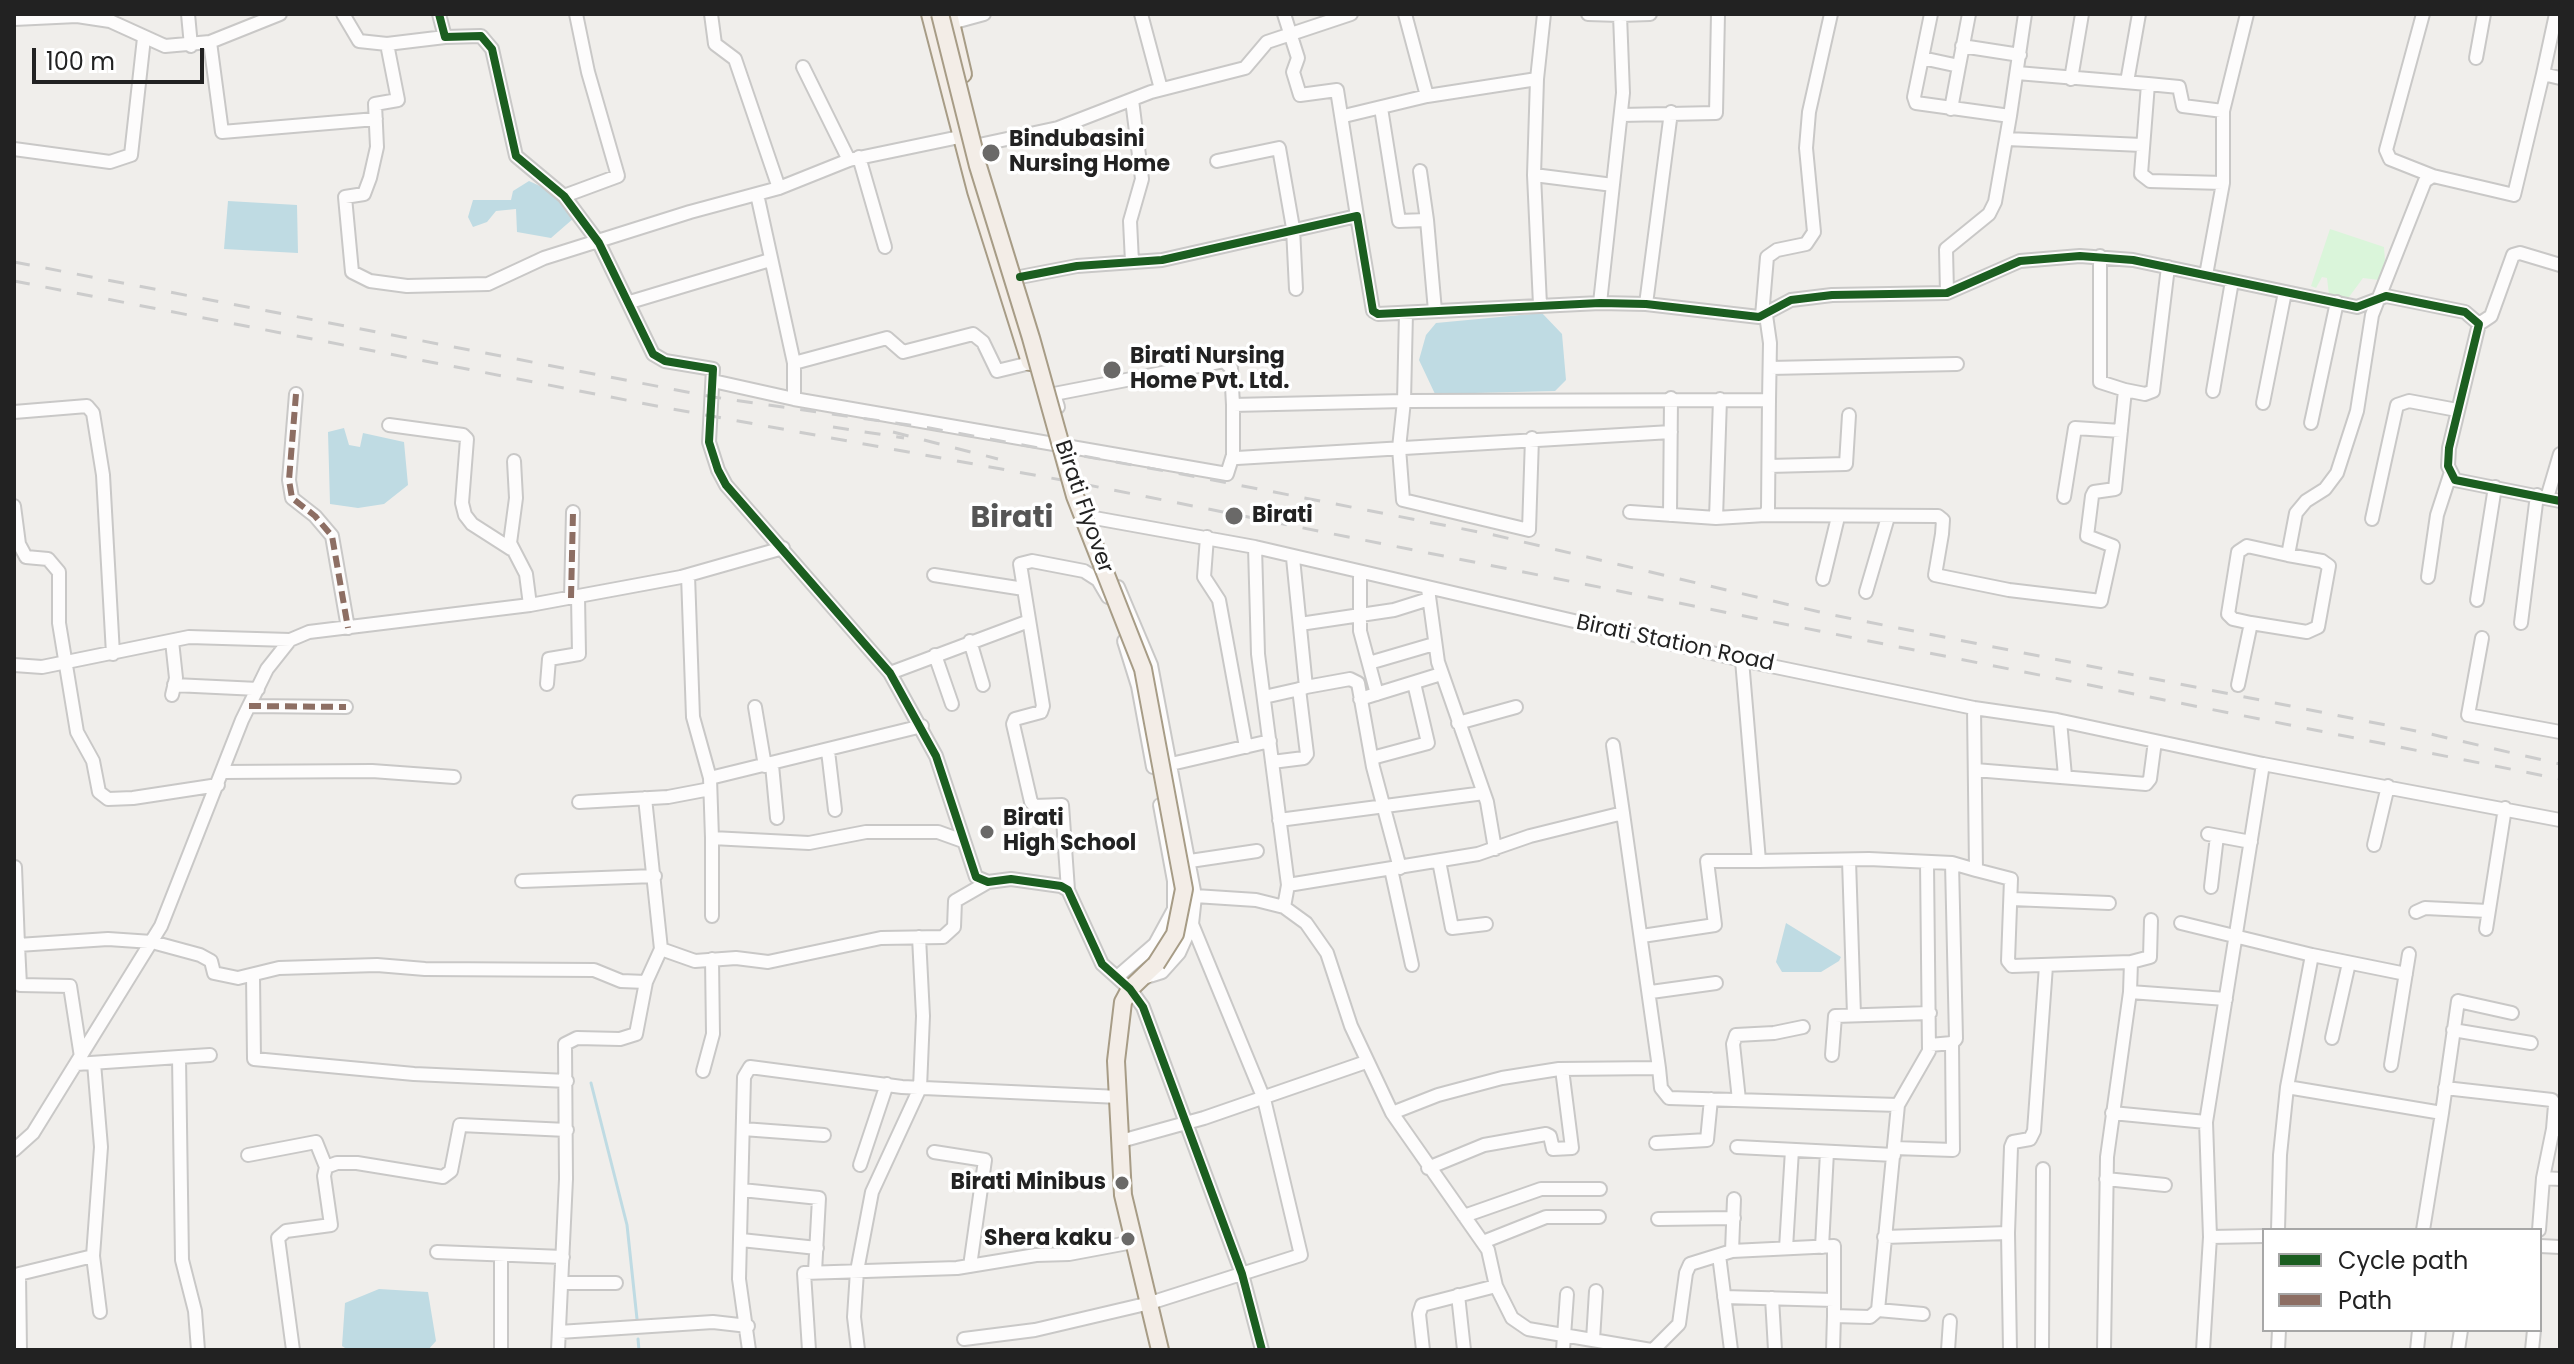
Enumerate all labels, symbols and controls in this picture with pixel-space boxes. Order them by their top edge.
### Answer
scale bar [36,32,208,82]
text: 100 m [46,45,115,78]
place label: Bindubasini Nursing Home [1009,127,1170,178]
marker: Bindubasini Nursing Home [980,142,1002,164]
place label: Birati Nursing Home Pvt. Ltd. [1130,344,1289,396]
marker: Birati Nursing Home Pvt. Ltd. [1101,359,1123,381]
street label: Birati Flyover [1048,437,1118,577]
district label: Birati [971,501,1053,537]
place label: Birati [1252,503,1313,529]
marker: Birati [1223,505,1245,527]
street label: Birati Station Road [1574,610,1776,678]
place label: Birati High School [1003,806,1136,858]
marker: Birati High School [978,823,996,841]
place label: Birati Minibus [951,1170,1106,1196]
marker: Birati Minibus [1113,1174,1131,1192]
place label: Shera kaku [984,1226,1112,1252]
legend [2262,1228,2542,1332]
marker: Shera kaku [1119,1230,1137,1248]
text: Cycle path [2338,1244,2468,1277]
text: Path [2338,1284,2392,1317]

